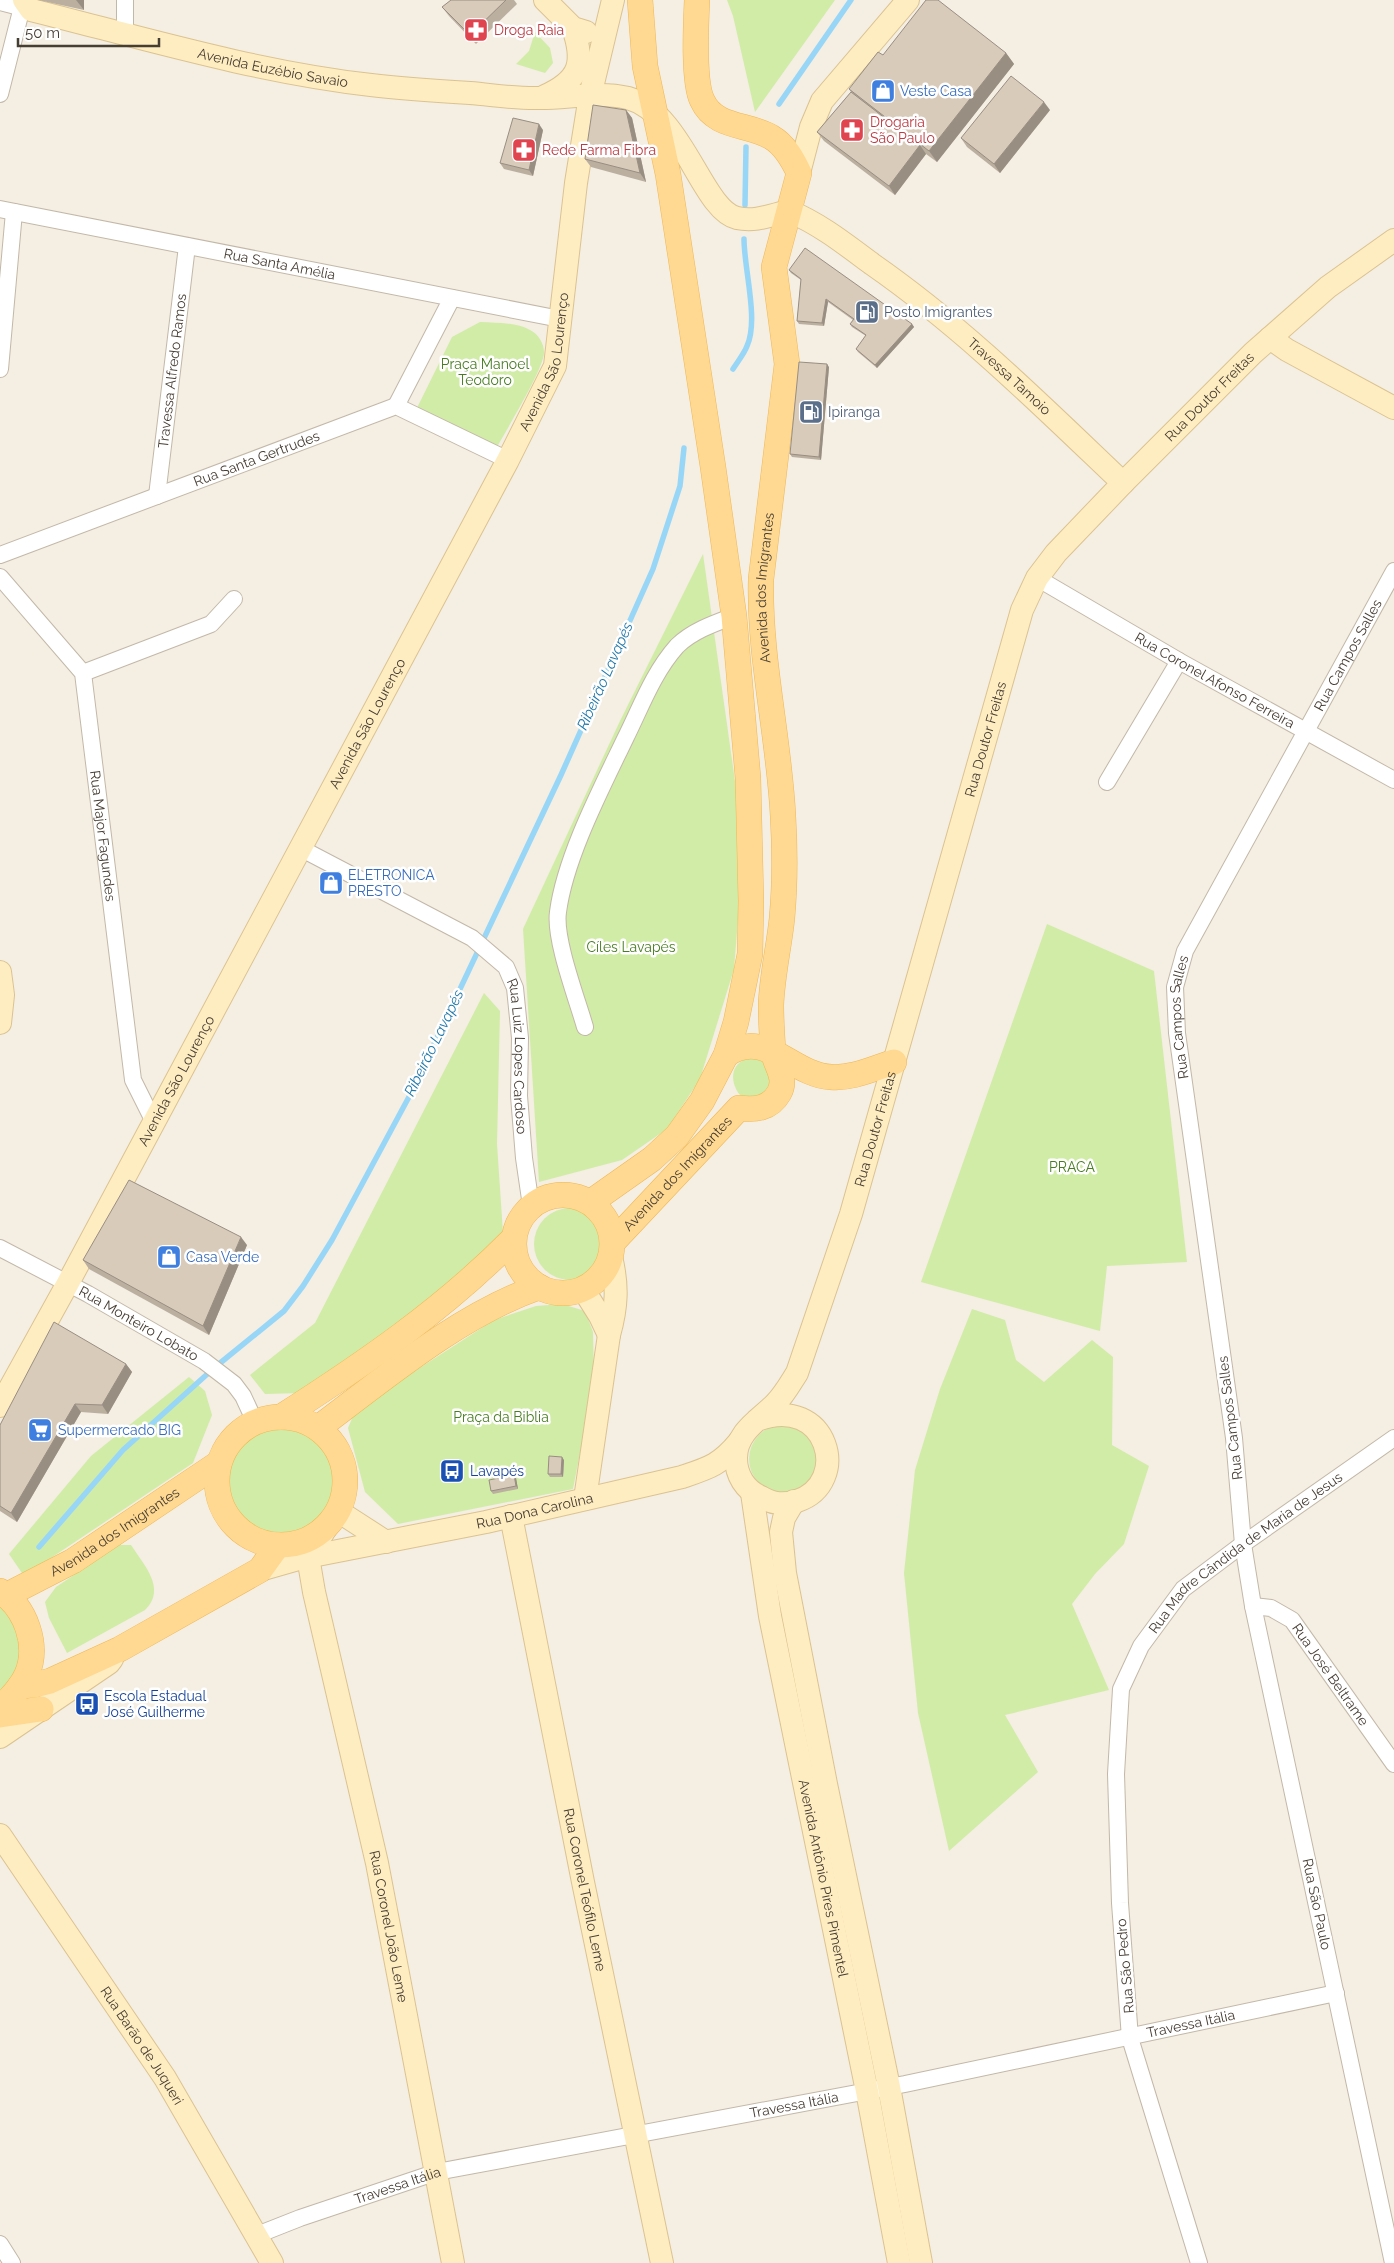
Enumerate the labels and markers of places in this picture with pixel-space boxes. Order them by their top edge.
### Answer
pharmacy icon: Droga Raia [463,17,489,43]
place label: Droga Raia [494,22,564,38]
shop icon: Veste Casa [870,78,896,104]
place label: Veste Casa [900,83,972,99]
place label: Drogaria São Paulo [870,114,935,146]
pharmacy icon: Drogaria São Paulo [839,117,865,143]
pharmacy icon: Rede Farma Fibra [511,137,537,163]
place label: Rede Farma Fibra [542,142,656,158]
fuel station icon: Posto Imigrantes [854,299,880,325]
place label: Posto Imigrantes [884,304,993,320]
fuel station icon: Ipiranga [798,399,824,425]
place label: Ipiranga [828,404,880,420]
place label: ELETRONICA PRESTO [348,867,435,899]
shop icon: ELETRONICA PRESTO [318,870,344,896]
shop icon: Casa Verde [156,1244,182,1270]
place label: Casa Verde [186,1249,259,1265]
supermarket icon: Supermercado BIG [27,1417,53,1443]
place label: Supermercado BIG [58,1422,181,1438]
bus stop icon: Lavapés [439,1458,465,1484]
place label: Lavapés [470,1463,524,1479]
place label: Escola Estadual José Guilherme [104,1688,206,1720]
bus stop icon: Escola Estadual José Guilherme [74,1691,100,1717]

